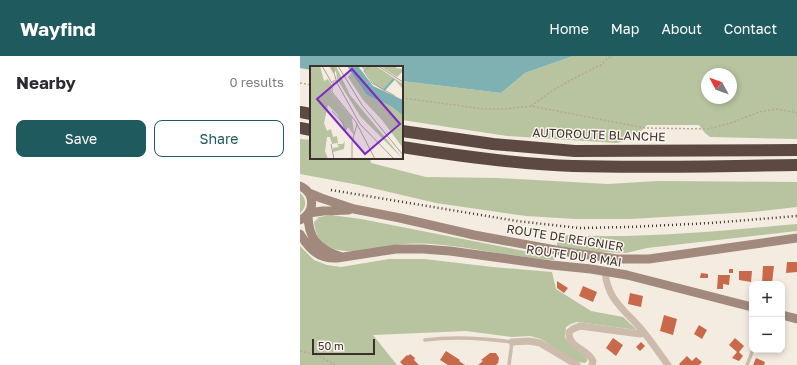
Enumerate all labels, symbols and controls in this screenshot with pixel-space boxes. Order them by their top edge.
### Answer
text: Wayfind [20,17,96,40]
text: Home [549,20,589,37]
text: Map [611,20,639,37]
text: About [661,20,702,37]
text: Contact [724,20,777,37]
inset map [310,66,403,159]
north arrow [701,68,737,104]
text: Nearby [16,72,76,93]
text: 0 results [229,74,284,90]
button: Save [16,120,146,157]
button: Share [154,120,284,157]
street label: AUTOROUTE BLANCHE [532,125,666,144]
street label: ROUTE DE REIGNIER [505,221,625,254]
street label: ROUTE DU 8 MAI [525,241,623,270]
map controls [749,281,785,353]
button: + [749,281,785,317]
button: − [749,317,785,353]
scale bar [312,337,375,356]
text: 50 m [318,339,344,352]

